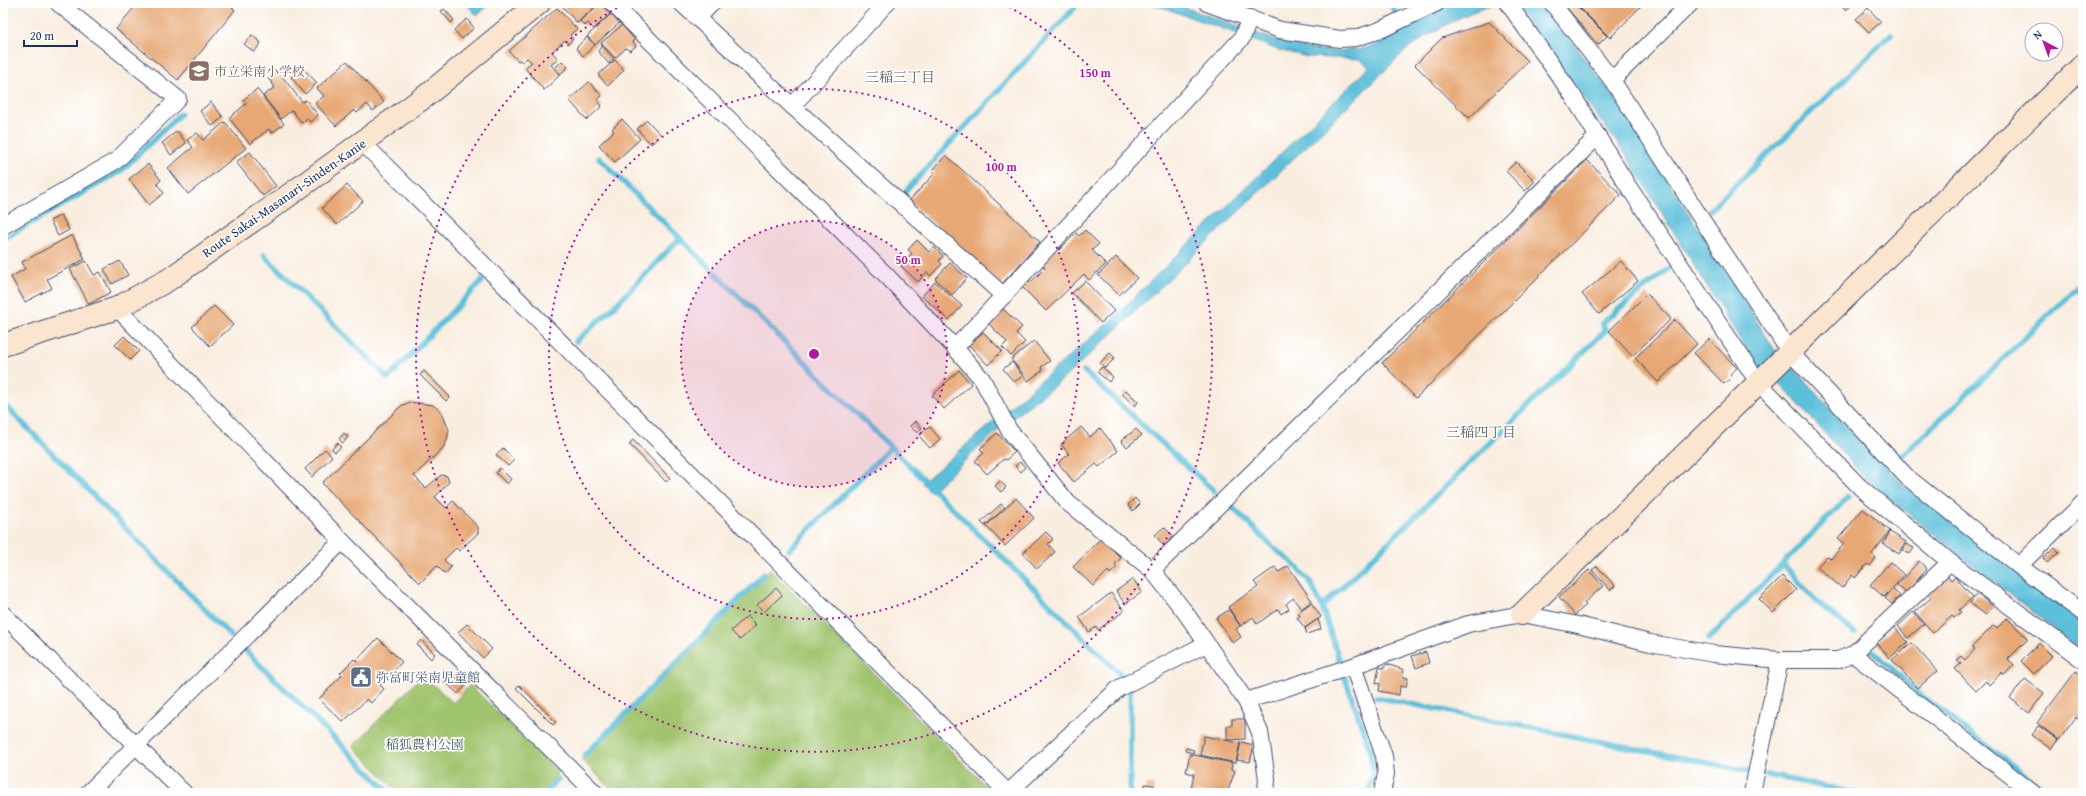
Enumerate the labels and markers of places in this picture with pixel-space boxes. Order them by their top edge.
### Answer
school or university icon: 市立栄南小学校 [186,58,212,84]
place label: 市立栄南小学校 [214,62,305,81]
centre of rings [807,347,821,361]
public building icon: 弥富町栄南児童館 [348,664,374,690]
place label: 弥富町栄南児童館 [376,668,480,687]

